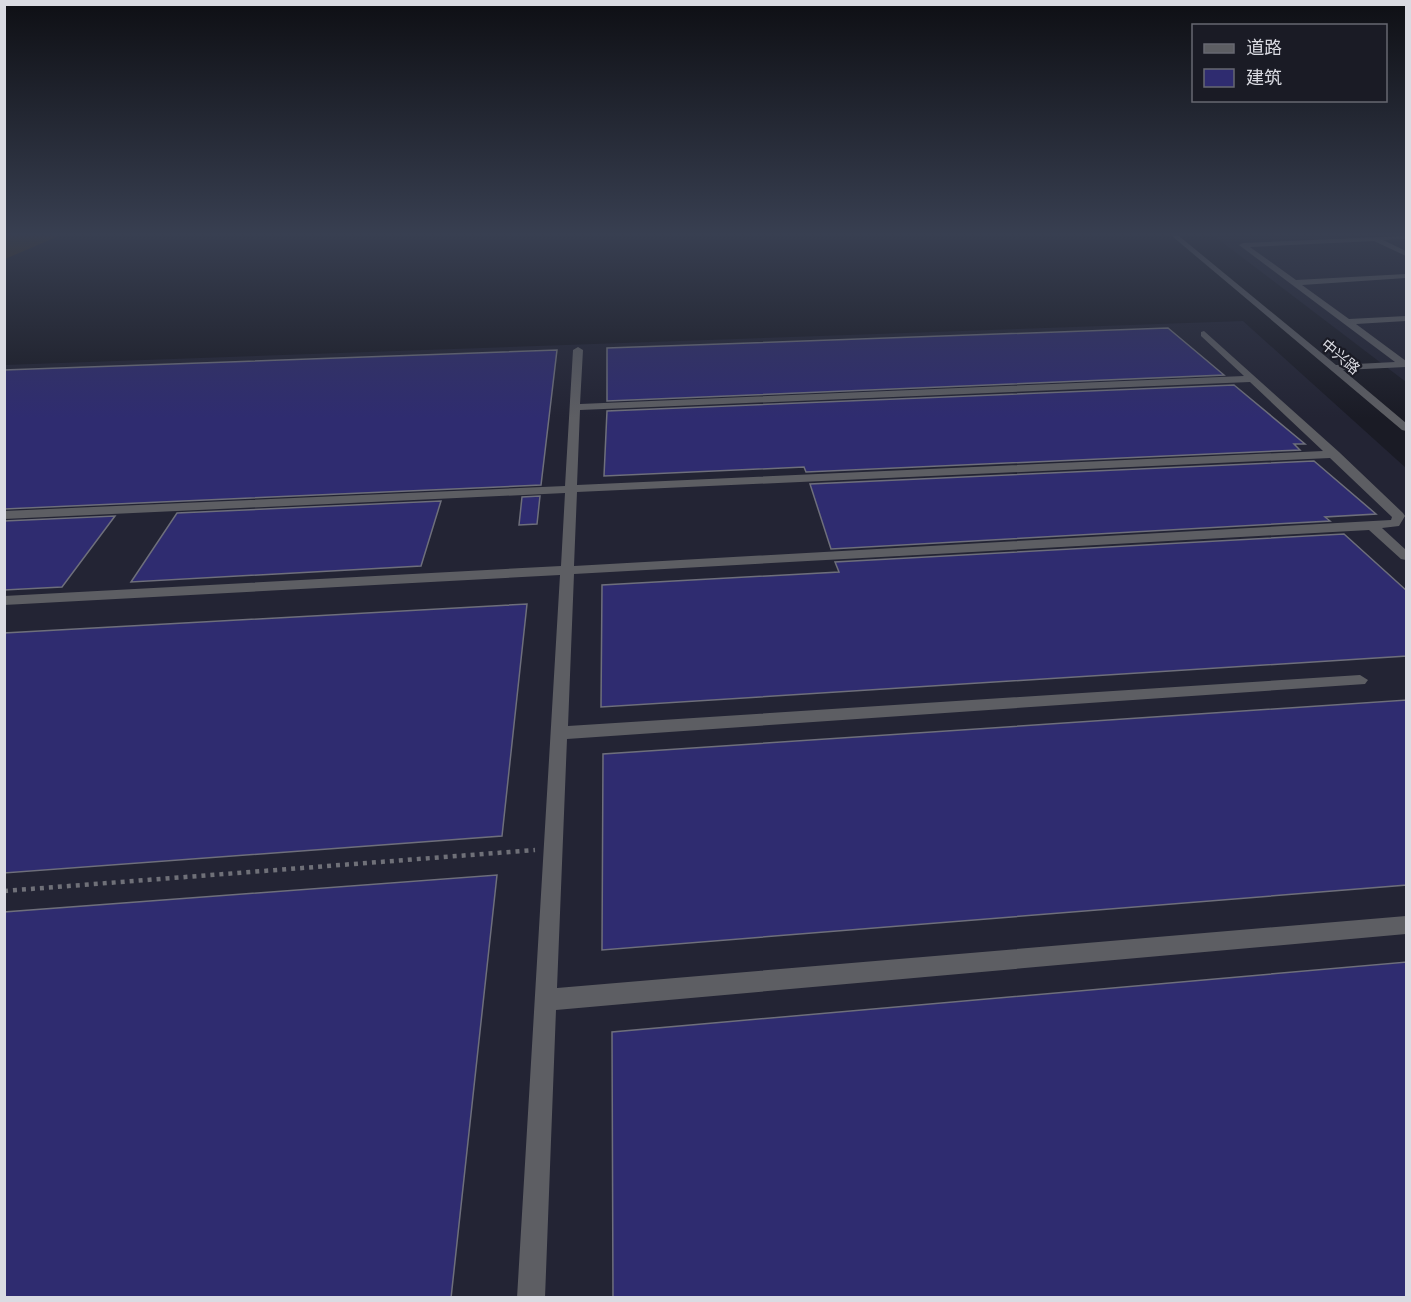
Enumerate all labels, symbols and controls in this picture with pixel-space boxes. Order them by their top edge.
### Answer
legend [1192,24,1387,102]
text: 道路 [1246,36,1282,58]
text: 建筑 [1246,66,1282,88]
street label: 中兴路 [1318,335,1364,377]

